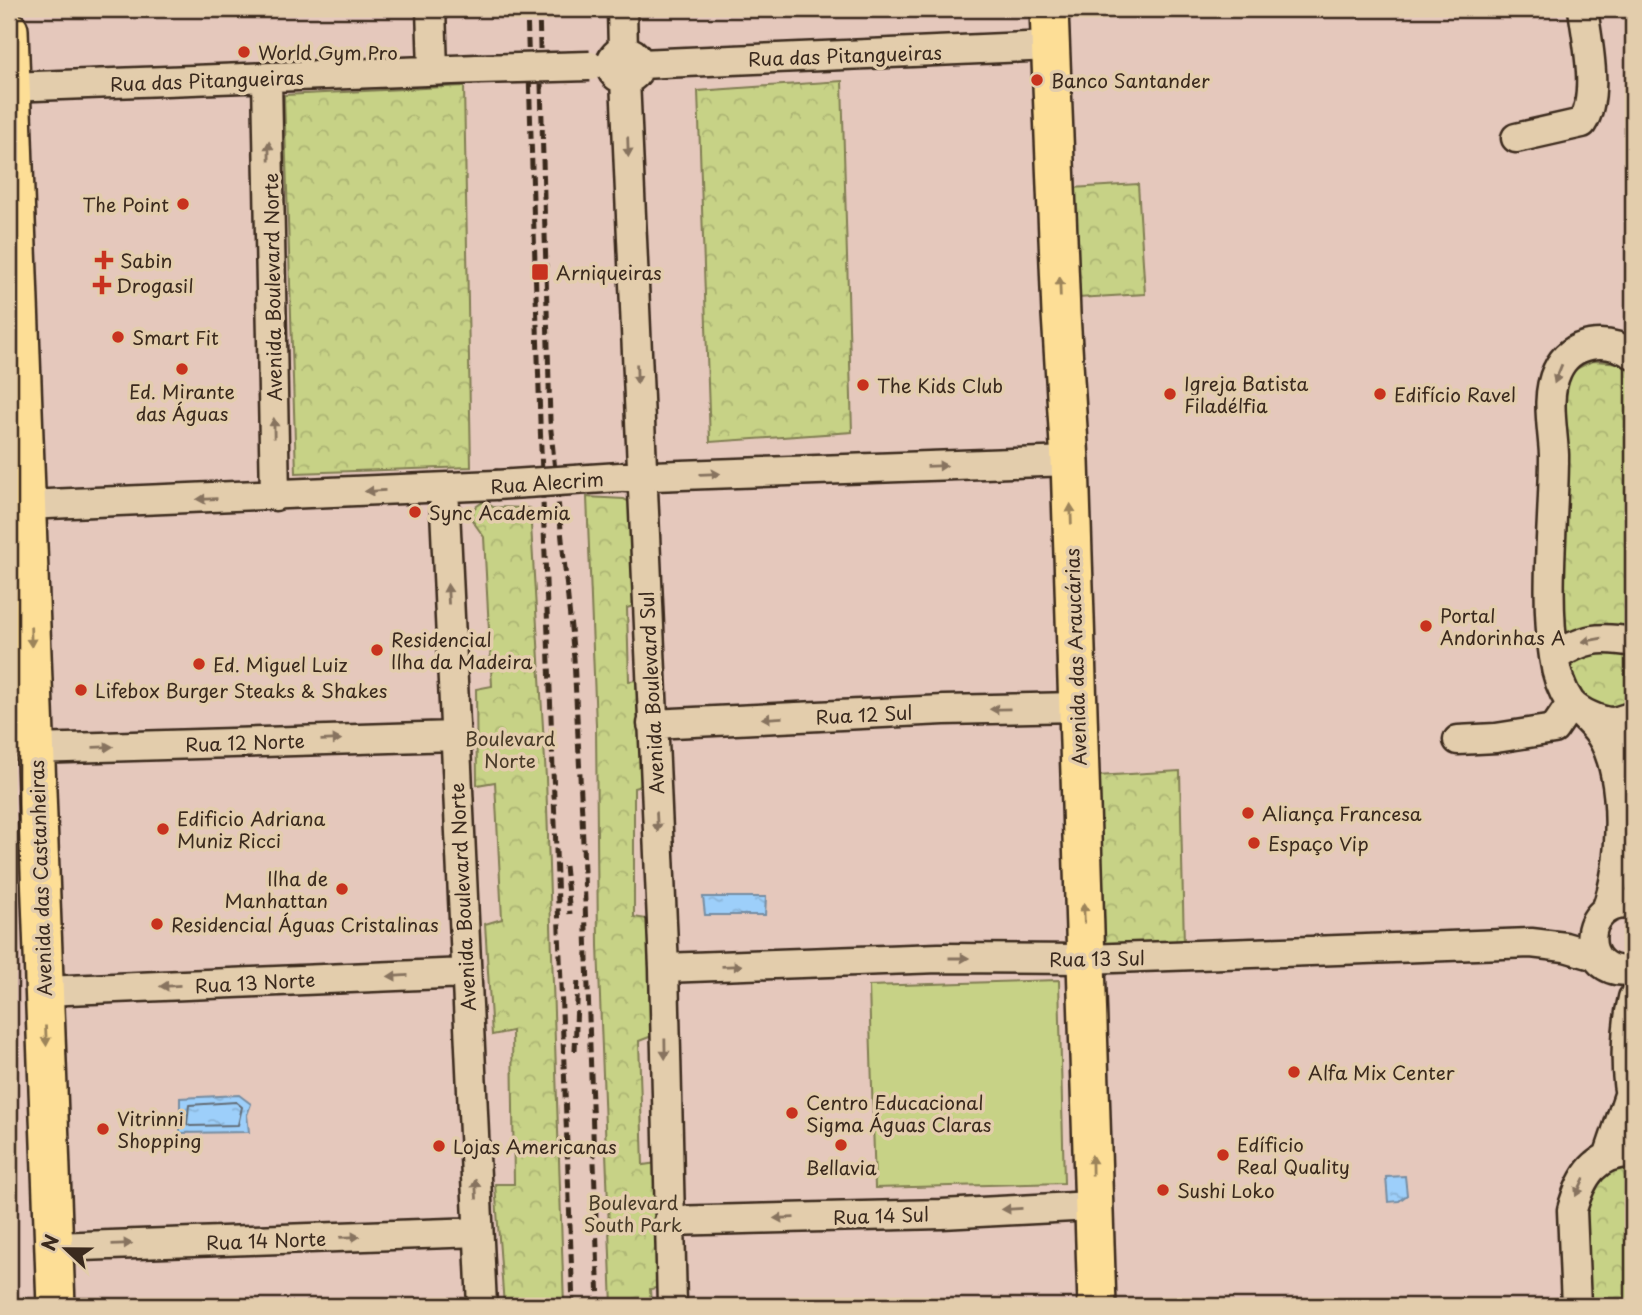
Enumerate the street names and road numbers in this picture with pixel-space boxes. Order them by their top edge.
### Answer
street label: Rua das Pitangueiras [748,38,942,72]
street label: Rua das Pitangueiras [110,63,304,97]
street label: Avenida Boulevard Norte [256,173,288,401]
street label: Rua Alecrim [489,464,605,500]
street label: Avenida das Araucárias [1057,548,1093,766]
street label: Avenida Boulevard Sul [632,591,670,795]
street label: Rua 12 Sul [815,697,913,731]
street label: Rua 12 Norte [185,726,305,758]
street label: Avenida das Castanheiras [22,759,58,997]
street label: Avenida Boulevard Norte [442,782,482,1012]
street label: Rua 13 Sul [1049,943,1145,973]
street label: Rua 13 Norte [194,965,316,999]
street label: Rua 14 Sul [833,1199,929,1231]
street label: Rua 14 Norte [206,1224,326,1256]

